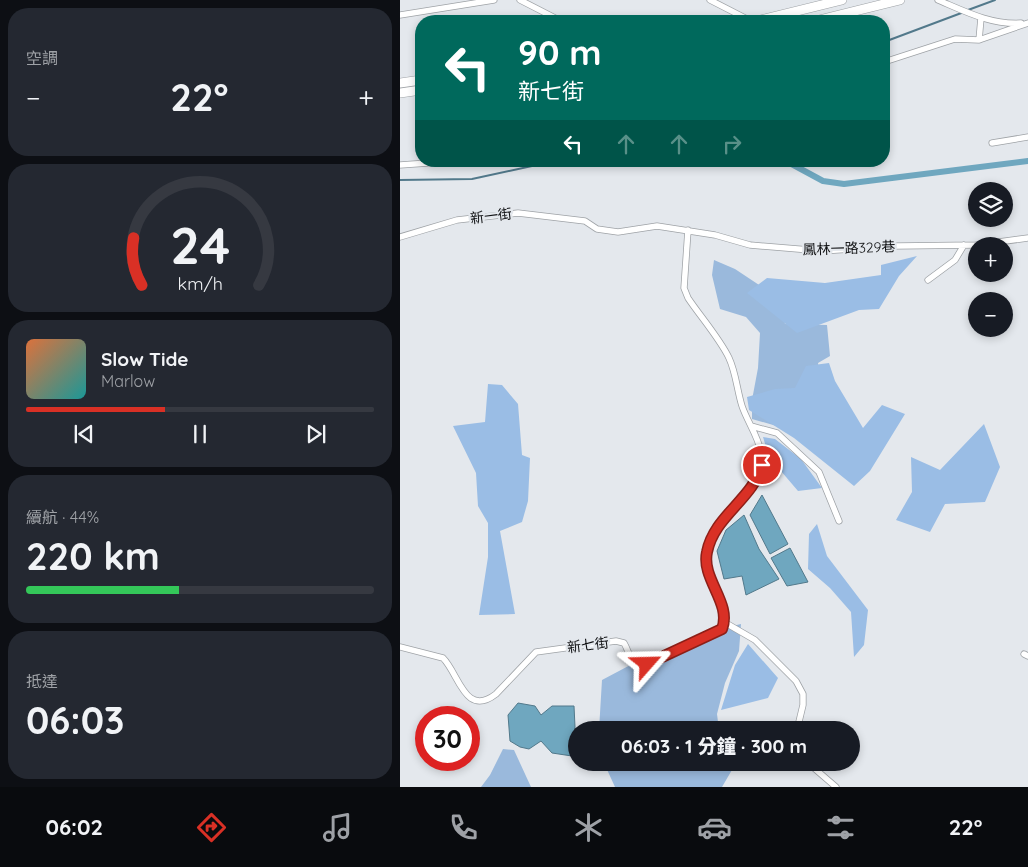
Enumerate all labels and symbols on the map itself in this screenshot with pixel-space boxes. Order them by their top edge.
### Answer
street label: 新一街 [469,205,513,227]
street label: 鳳林一路329巷 [802,237,896,259]
pin [741,444,783,486]
street label: 新七街 [566,634,610,656]
position arrow [620,637,672,689]
speed limit sign: 30 [415,706,480,771]

